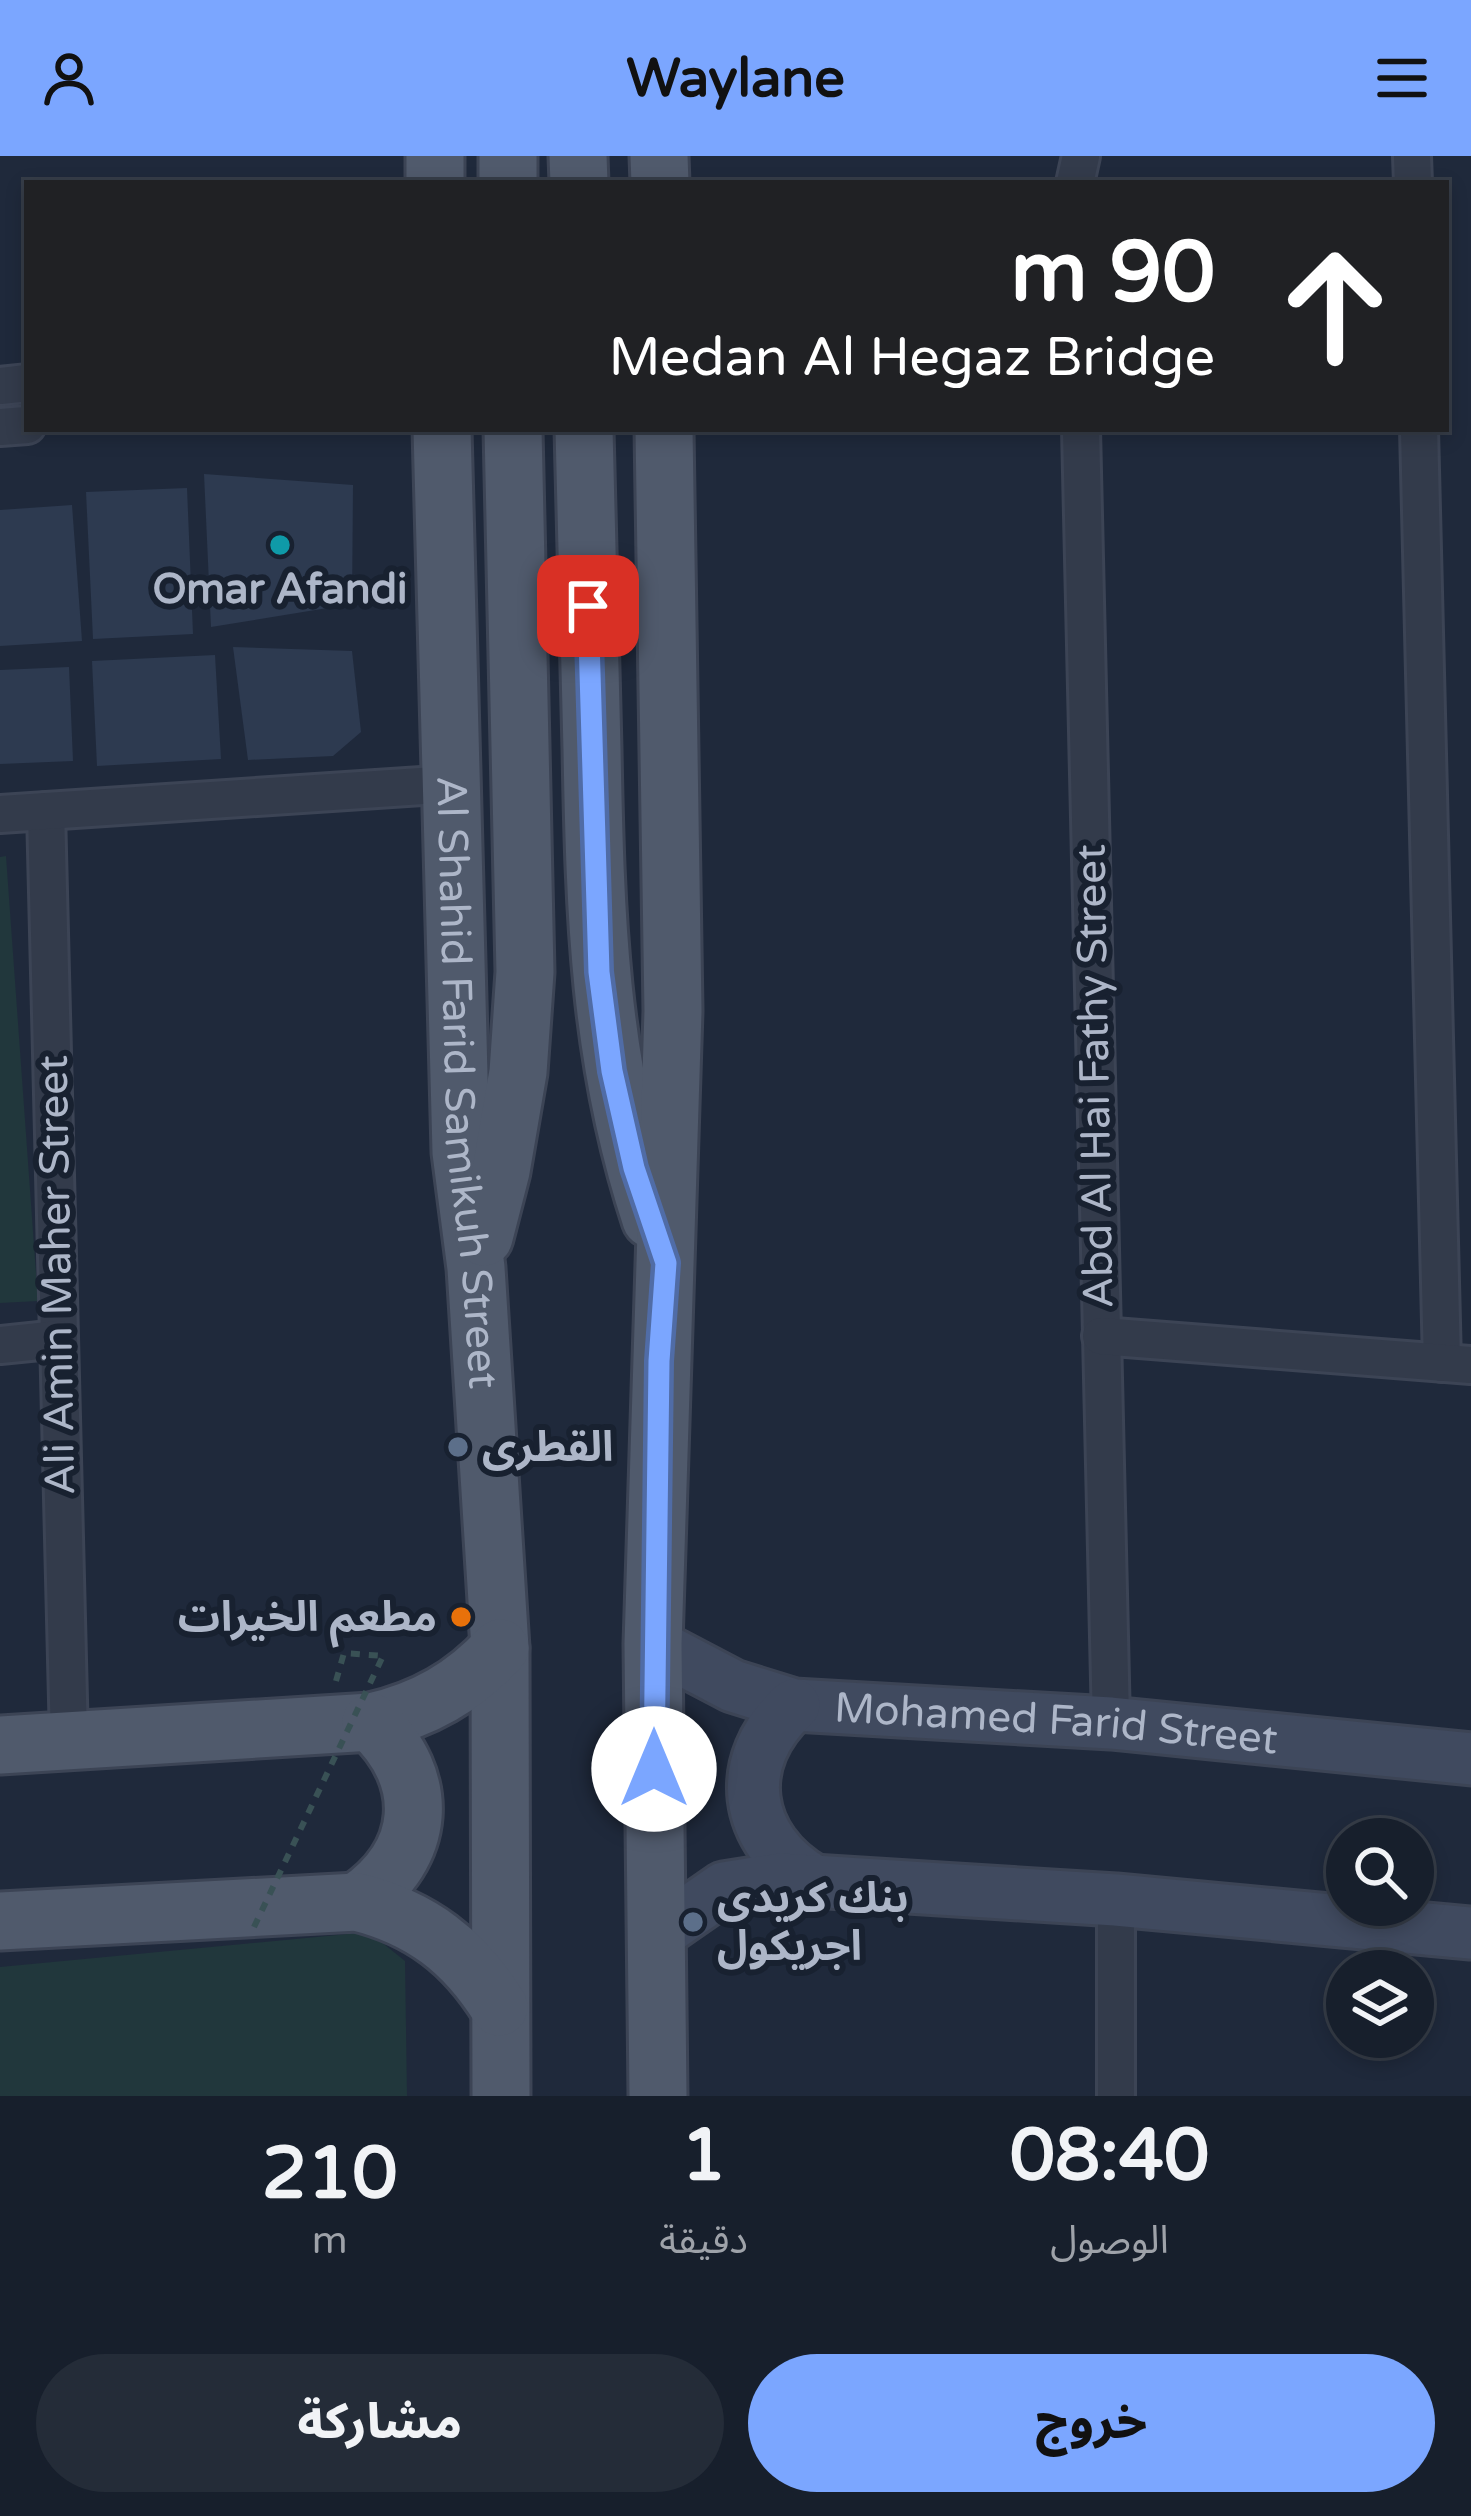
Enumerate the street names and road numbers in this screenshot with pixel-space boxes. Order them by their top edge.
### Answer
street label: Al Shahid Farid Samikuh Street [426,775,509,1390]
street label: Abd Al Hai Fathy Street [1065,843,1125,1309]
street label: Ali Amin Maher Street [28,1055,86,1495]
street label: Mohamed Farid Street [833,1682,1280,1765]

